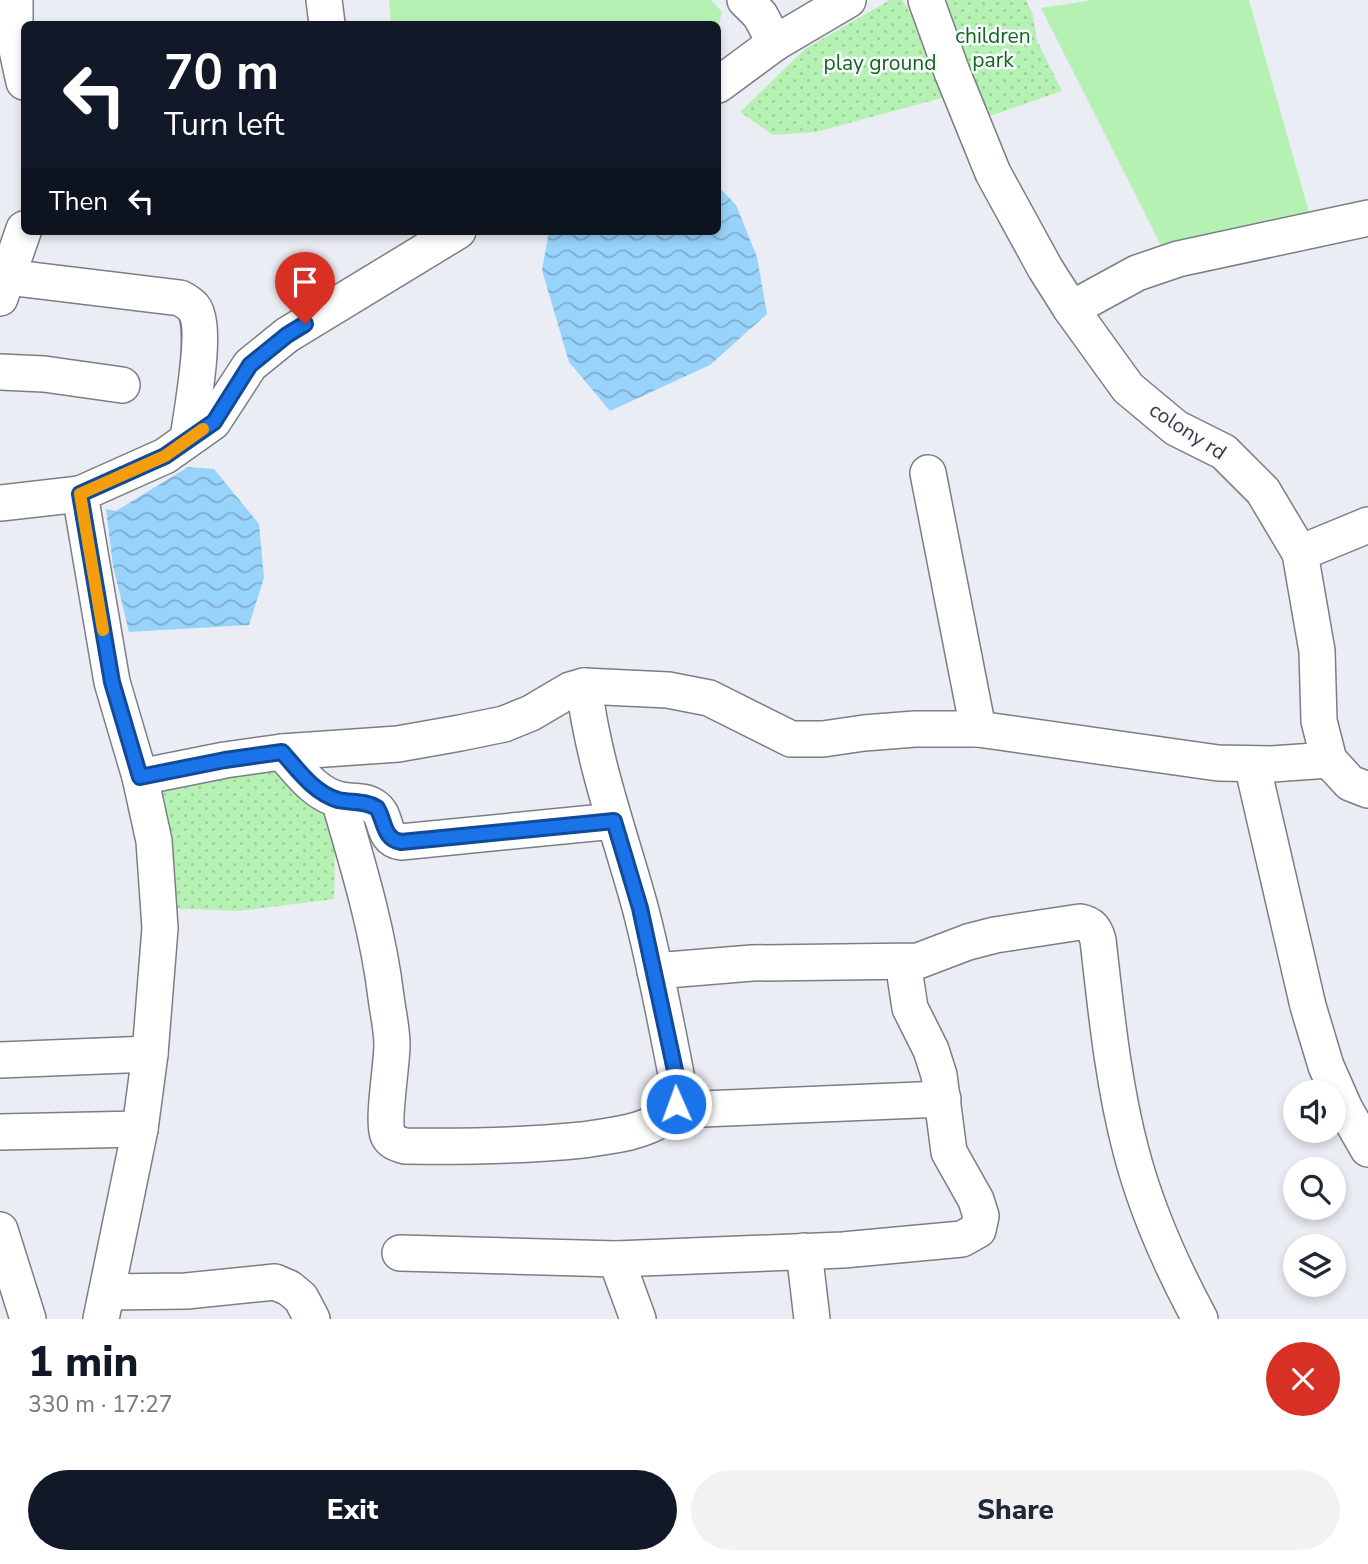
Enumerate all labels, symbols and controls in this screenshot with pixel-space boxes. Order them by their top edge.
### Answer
park label: children park [955,22,1031,74]
text: 70 m [164,39,279,106]
icon: left [49,49,140,140]
park label: play ground [824,49,937,77]
text: Turn left [164,103,284,146]
icon: left [122,182,160,220]
text: Then [49,184,108,219]
pin [275,252,335,324]
icon: arrive [286,263,324,301]
street label: colony rd [1144,396,1232,466]
position arrow [639,1067,713,1141]
map controls [1283,1080,1346,1297]
button: sound [1283,1080,1346,1143]
button: search [1283,1157,1346,1220]
button: layers [1283,1234,1346,1297]
text: 1 min [28,1334,138,1391]
button: close [1266,1342,1340,1416]
text: 330 m · 17:27 [28,1389,173,1420]
button: Exit [28,1470,677,1550]
button: Share [691,1470,1340,1550]

